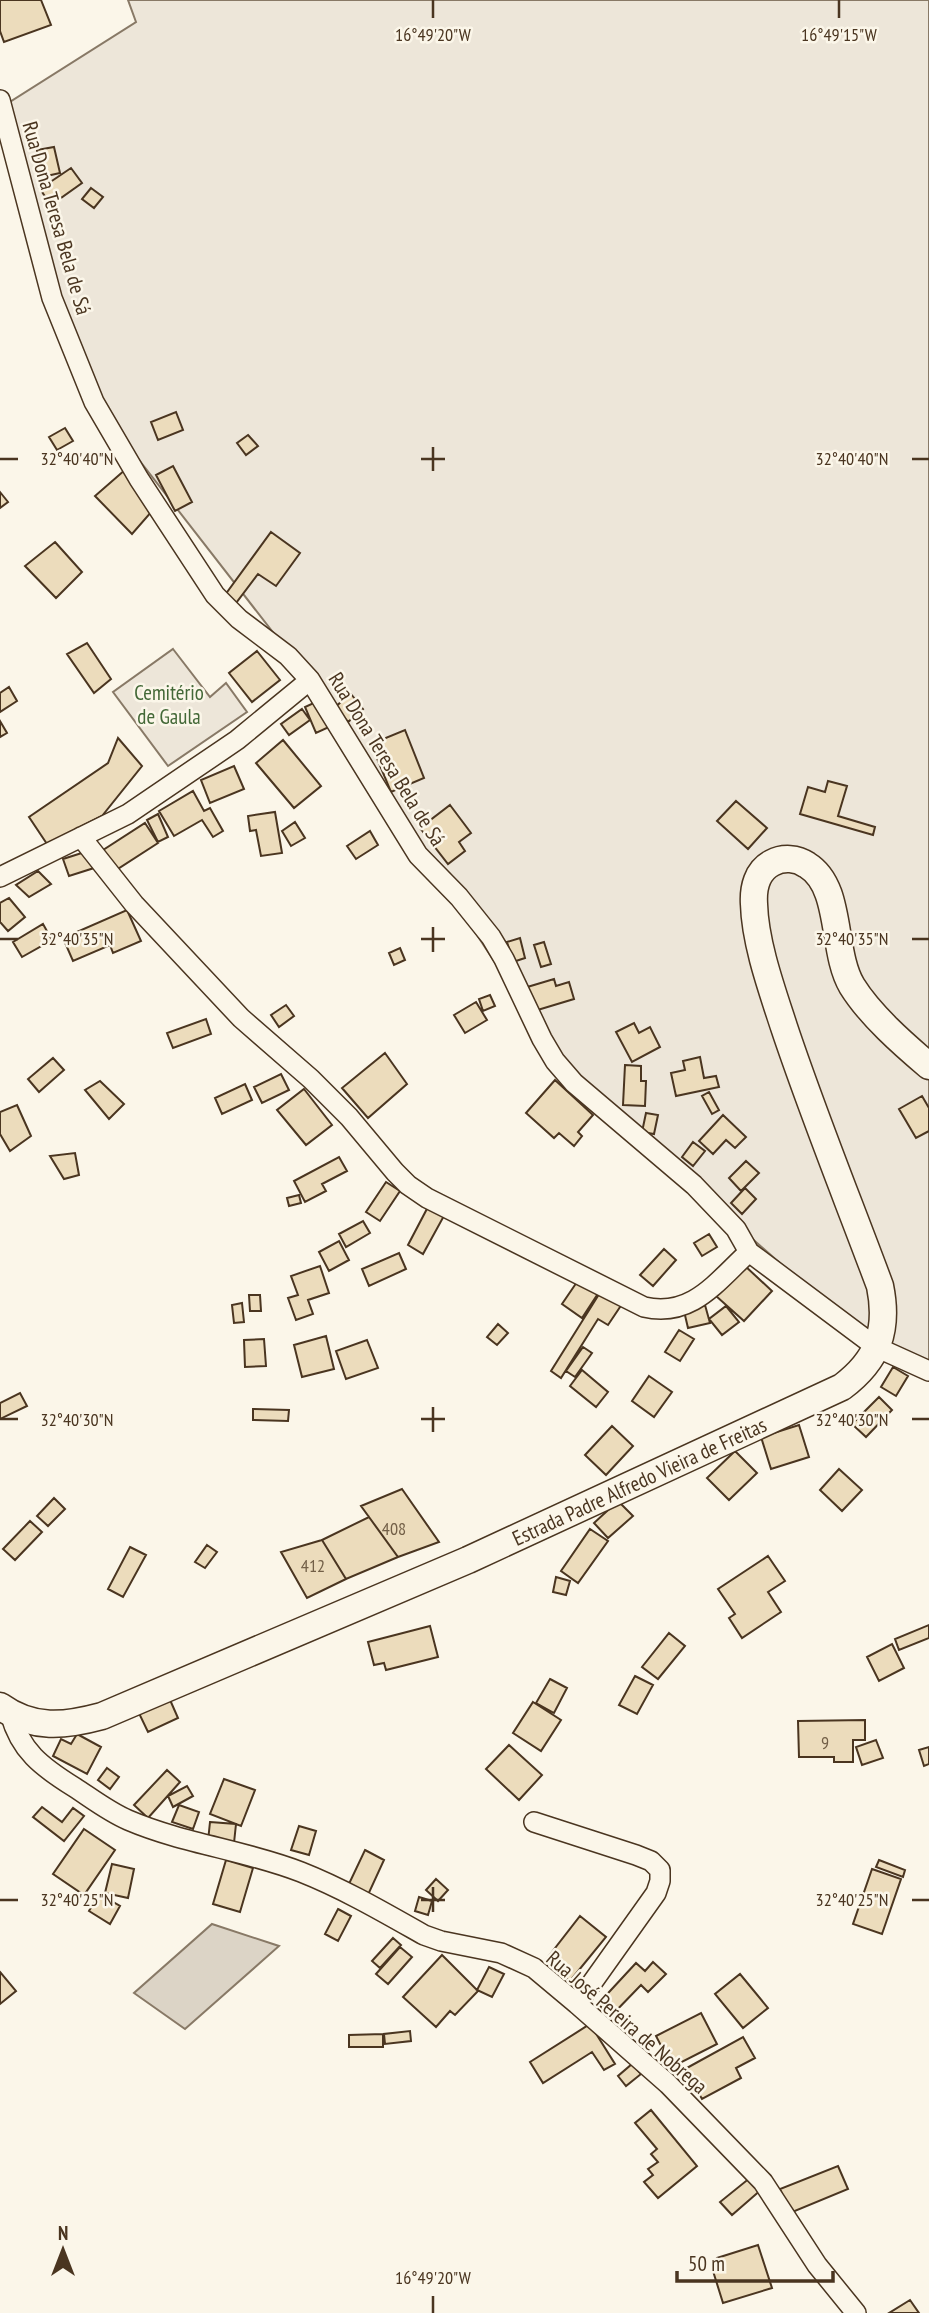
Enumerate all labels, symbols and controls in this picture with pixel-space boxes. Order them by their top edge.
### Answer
text: 16°49'20"W [395,23,471,46]
text: 16°49'15"W [801,23,877,46]
street label: Rua Dona Teresa Bela de Sá [16,118,98,318]
text: 32°40'40"N [41,447,113,470]
text: 32°40'40"N [816,447,888,470]
street label: Rua Dona Teresa Bela de Sá [323,667,451,851]
park label: Cemitério de Gaula [134,679,204,730]
text: 32°40'35"N [41,927,113,950]
text: 32°40'35"N [816,927,888,950]
text: 32°40'30"N [41,1408,113,1431]
text: 32°40'30"N [816,1408,888,1431]
street label: Estrada Padre Alfredo Vieira de Freitas [508,1410,770,1551]
house number: 408 [382,1517,406,1540]
house number: 412 [301,1554,325,1577]
house number: 9 [821,1731,829,1754]
text: 32°40'25"N [41,1888,113,1911]
text: 32°40'25"N [816,1888,888,1911]
street label: Rua José Pereira de Nobrega [541,1945,713,2099]
north arrow [28,2215,98,2285]
text: N [58,2221,68,2245]
scale bar [677,2240,833,2284]
text: 50 m [688,2250,725,2277]
text: 16°49'20"W [395,2266,471,2289]

